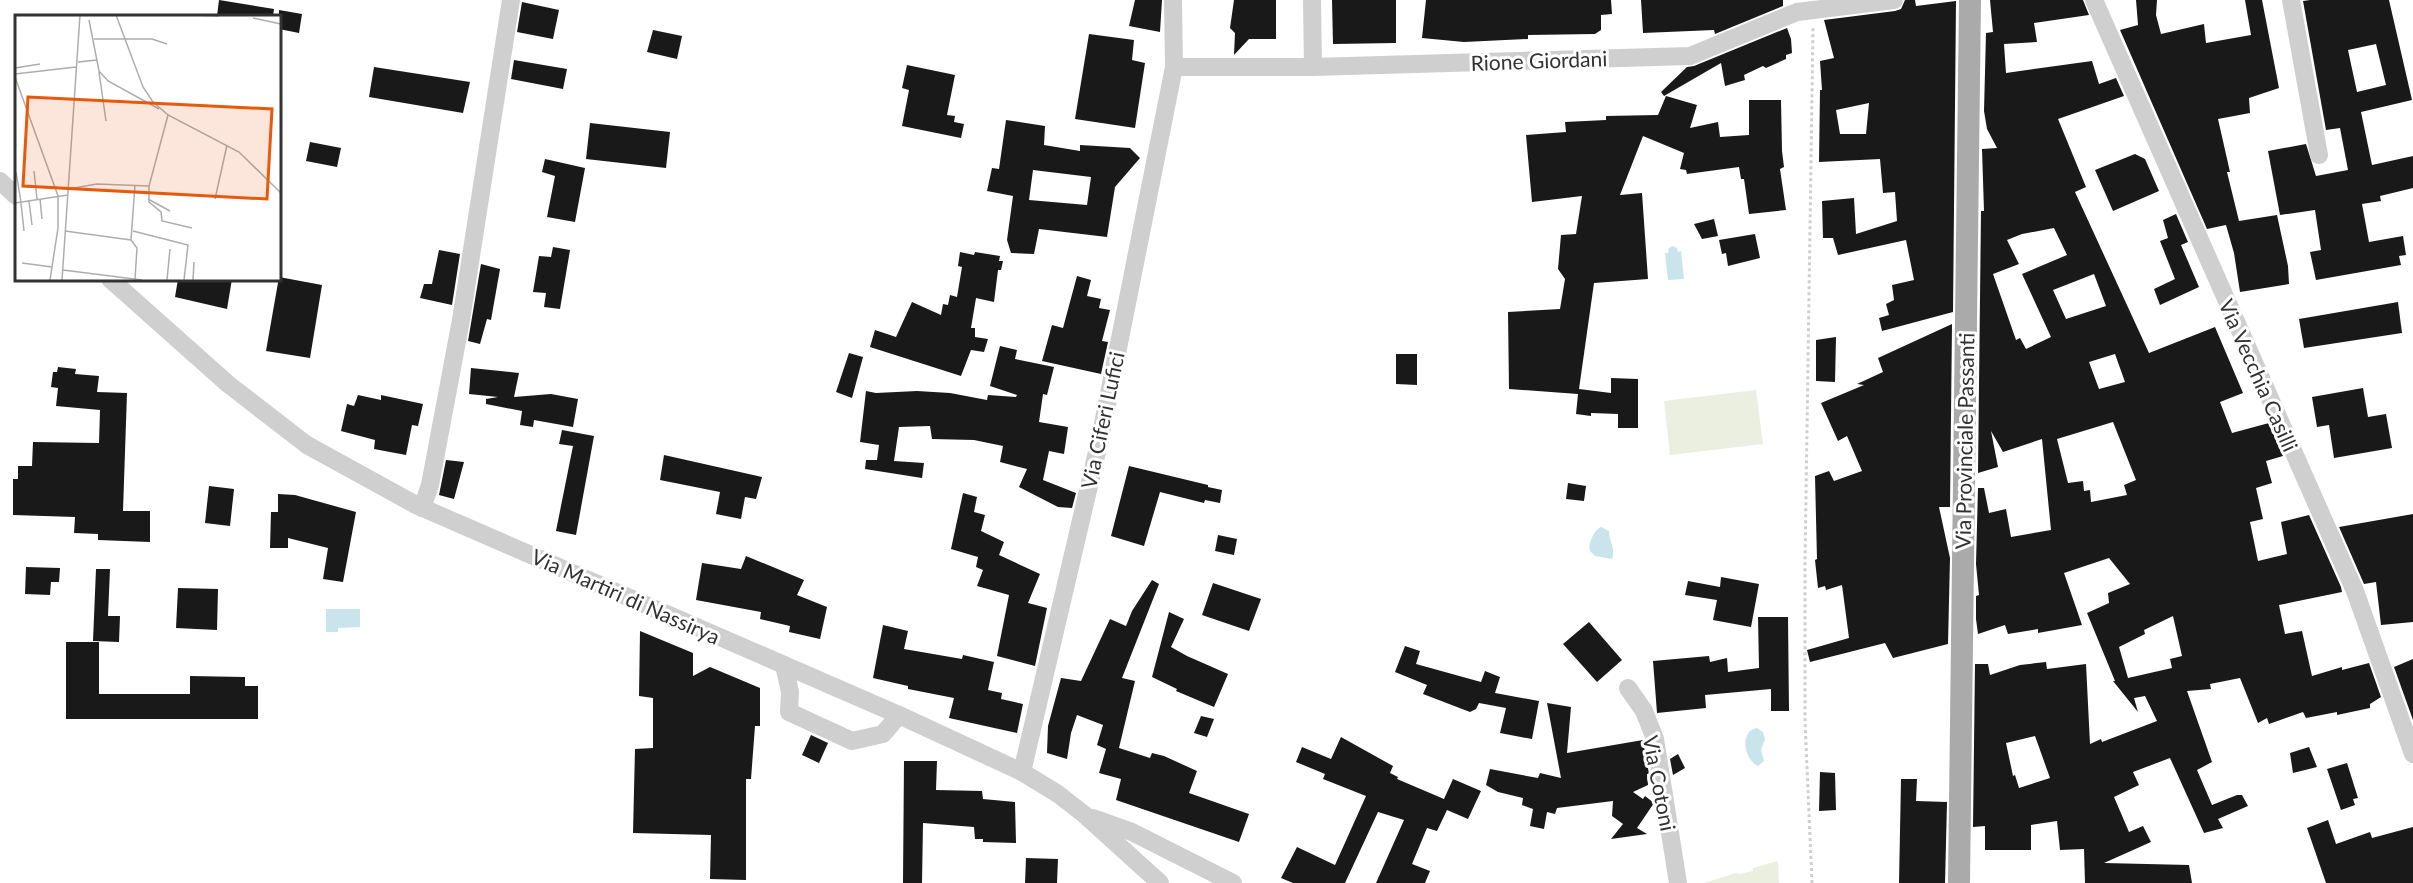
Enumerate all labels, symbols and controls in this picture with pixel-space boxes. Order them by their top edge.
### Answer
inset map [15,15,280,280]
street label: Rione Giordani [1470,45,1608,75]
street label: Via Vecchia Casilli [2214,295,2304,455]
street label: Via Provinciale Passanti [1950,332,1978,550]
street label: Via Ciferi Lufici [1075,349,1129,491]
street label: Via Martiri di Nassirya [528,543,724,649]
street label: Via Cotoni [1638,733,1682,833]

